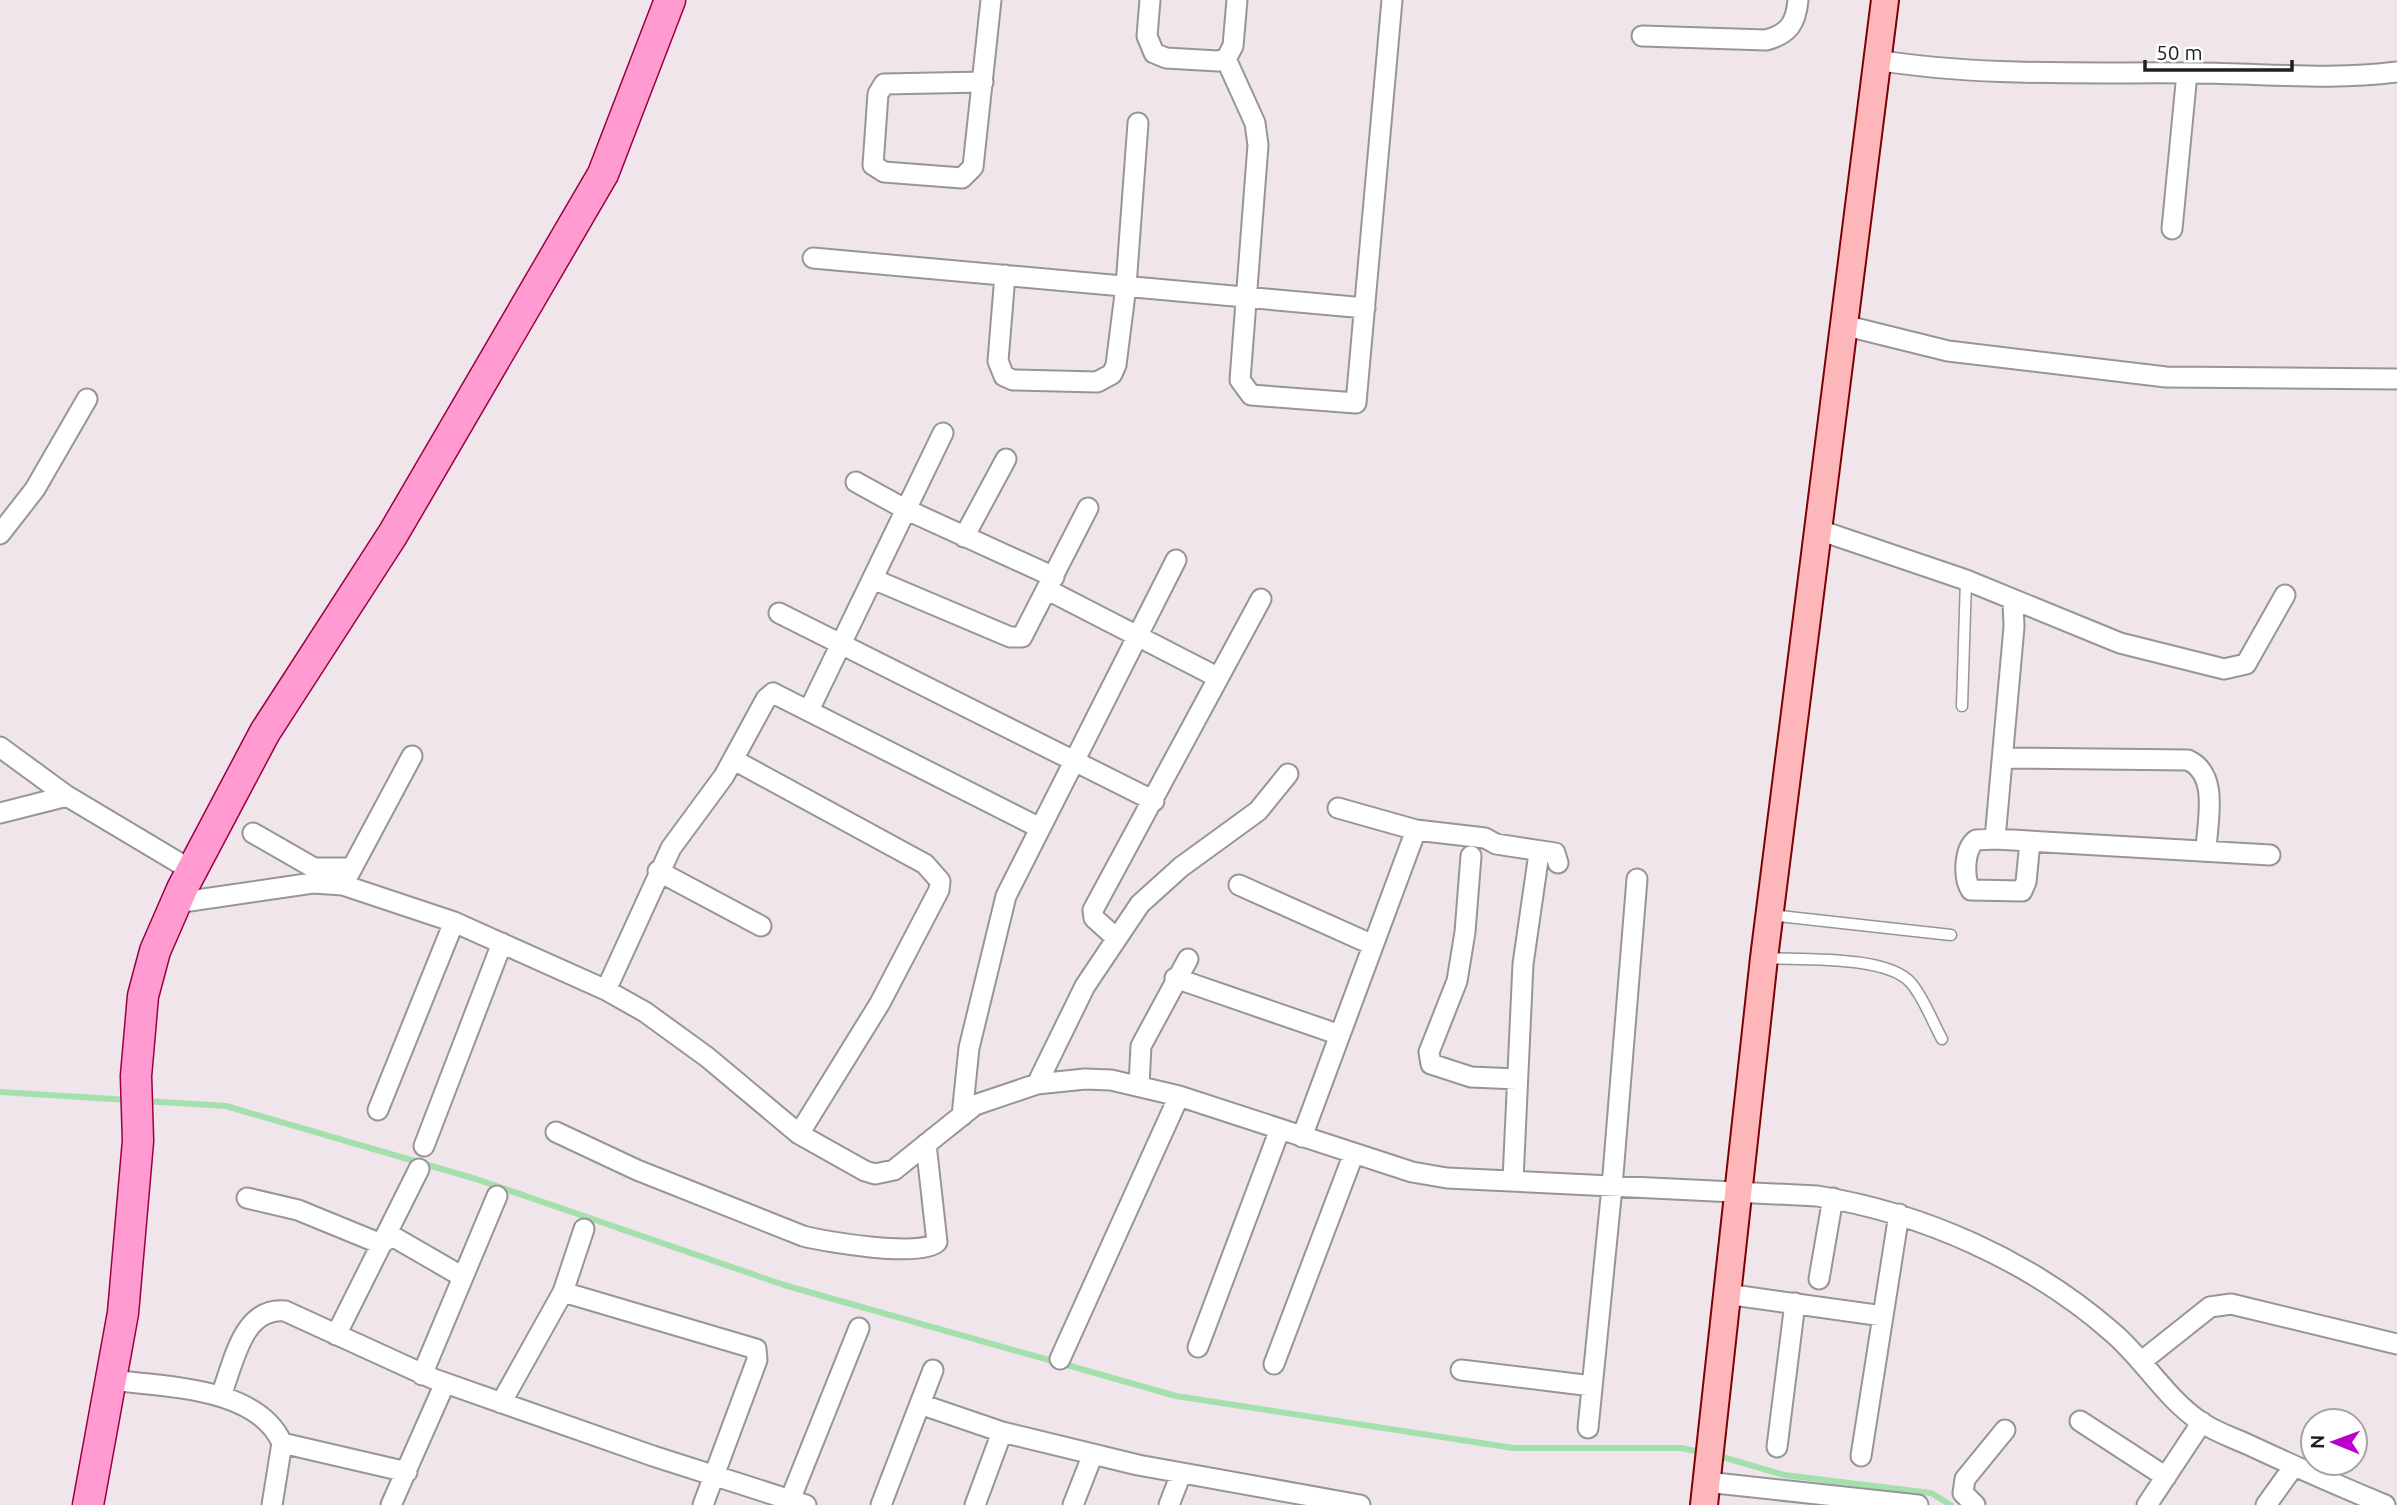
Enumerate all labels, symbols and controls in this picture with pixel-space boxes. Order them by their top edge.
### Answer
scale bar [2145,28,2292,72]
text: 50 m [2156,40,2203,64]
north arrow [2299,1407,2369,1477]
text: N [2306,1434,2328,1449]

